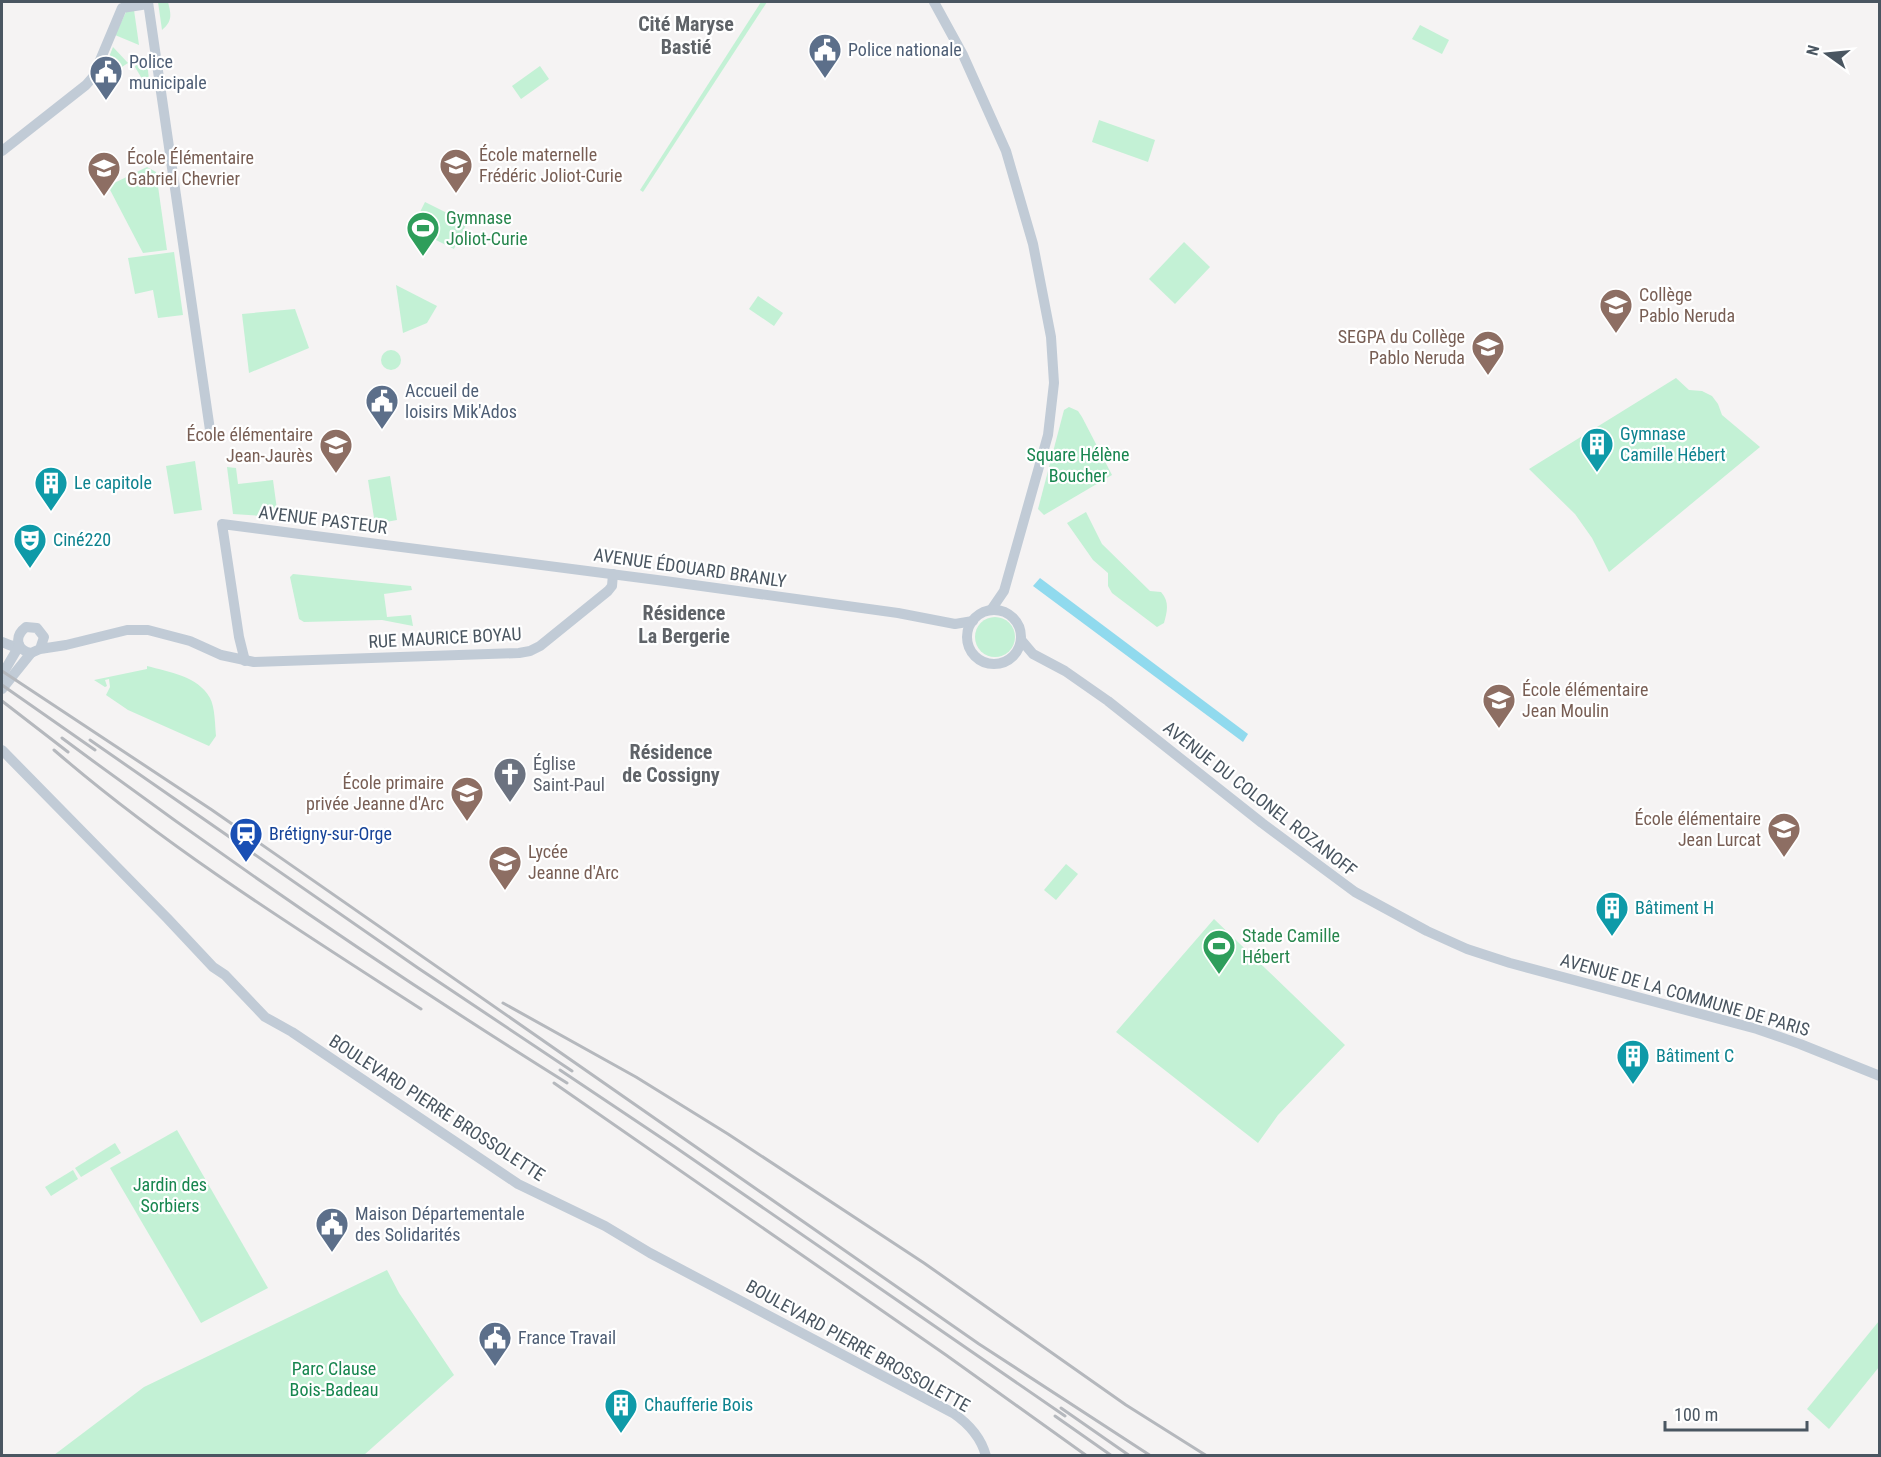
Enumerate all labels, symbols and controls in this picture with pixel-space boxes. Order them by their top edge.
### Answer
district label: Cité Maryse Bastié [638,12,734,59]
north arrow [1797,24,1857,84]
public building icon: Police nationale [807,32,843,79]
place label: Police nationale [848,39,962,60]
text: N [1803,43,1823,57]
place label: Police municipale [129,51,207,93]
public building icon: Police municipale [88,54,124,101]
place label: École maternelle Frédéric Joliot-Curie [479,144,622,186]
place label: École Élémentaire Gabriel Chevrier [127,147,254,189]
school or university icon: École maternelle Frédéric Joliot-Curie [438,147,474,194]
school or university icon: École Élémentaire Gabriel Chevrier [86,150,122,197]
place label: Gymnase Joliot-Curie [446,207,528,249]
sports icon: Gymnase Joliot-Curie [405,210,441,257]
place label: Collège Pablo Neruda [1639,284,1735,326]
school or university icon: Collège Pablo Neruda [1598,287,1634,334]
place label: SEGPA du Collège Pablo Neruda [1338,326,1465,368]
school or university icon: SEGPA du Collège Pablo Neruda [1470,329,1506,376]
place label: Accueil de loisirs Mik'Ados [405,380,517,422]
public building icon: Accueil de loisirs Mik'Ados [364,383,400,430]
place label: Gymnase Camille Hébert [1620,423,1726,465]
place label: École élémentaire Jean-Jaurès [187,424,313,466]
building icon: Gymnase Camille Hébert [1579,426,1615,473]
school or university icon: École élémentaire Jean-Jaurès [318,427,354,474]
park label: Square Hélène Boucher [1027,444,1129,486]
building icon: Le capitole [33,465,69,512]
place label: Le capitole [74,472,152,493]
street label: AVENUE PASTEUR [258,501,389,538]
theatre icon: Ciné220 [12,522,48,569]
place label: Ciné220 [53,529,111,550]
street label: AVENUE ÉDOUARD BRANLY [592,544,788,591]
district label: Résidence La Bergerie [638,601,730,648]
street label: RUE MAURICE BOYAU [368,623,522,652]
place label: École élémentaire Jean Moulin [1522,679,1648,721]
school or university icon: École élémentaire Jean Moulin [1481,682,1517,729]
street label: AVENUE DU COLONEL ROZANOFF [1159,717,1361,881]
district label: Résidence de Cossigny [622,740,720,787]
place label: Église Saint-Paul [533,753,605,795]
church icon: Église Saint-Paul [492,756,528,803]
place label: École primaire privée Jeanne d'Arc [306,772,444,814]
school or university icon: École primaire privée Jeanne d'Arc [449,775,485,822]
place label: École élémentaire Jean Lurcat [1635,808,1761,850]
school or university icon: École élémentaire Jean Lurcat [1766,811,1802,858]
station icon: Brétigny-sur-Orge [228,816,264,863]
place label: Brétigny-sur-Orge [269,823,392,844]
place label: Lycée Jeanne d'Arc [528,841,619,883]
school or university icon: Lycée Jeanne d'Arc [487,844,523,891]
building icon: Bâtiment H [1594,890,1630,937]
place label: Bâtiment H [1635,897,1714,918]
place label: Stade Camille Hébert [1242,925,1340,967]
sports icon: Stade Camille Hébert [1201,928,1237,975]
street label: AVENUE DE LA COMMUNE DE PARIS [1558,949,1812,1040]
street label: BOULEVARD PIERRE BROSSOLETTE [326,1030,549,1185]
building icon: Bâtiment C [1615,1038,1651,1085]
place label: Bâtiment C [1656,1045,1734,1066]
park label: Jardin des Sorbiers [133,1174,207,1216]
place label: Maison Départementale des Solidarités [355,1203,525,1245]
public building icon: Maison Départementale des Solidarités [314,1206,350,1253]
street label: BOULEVARD PIERRE BROSSOLETTE [743,1275,974,1416]
public building icon: France Travail [477,1320,513,1367]
place label: France Travail [518,1327,616,1348]
park label: Parc Clause Bois-Badeau [290,1358,378,1400]
building icon: Chaufferie Bois [603,1387,639,1434]
place label: Chaufferie Bois [644,1394,753,1415]
scale bar [1665,1394,1808,1432]
text: 100 m [1674,1404,1718,1425]

